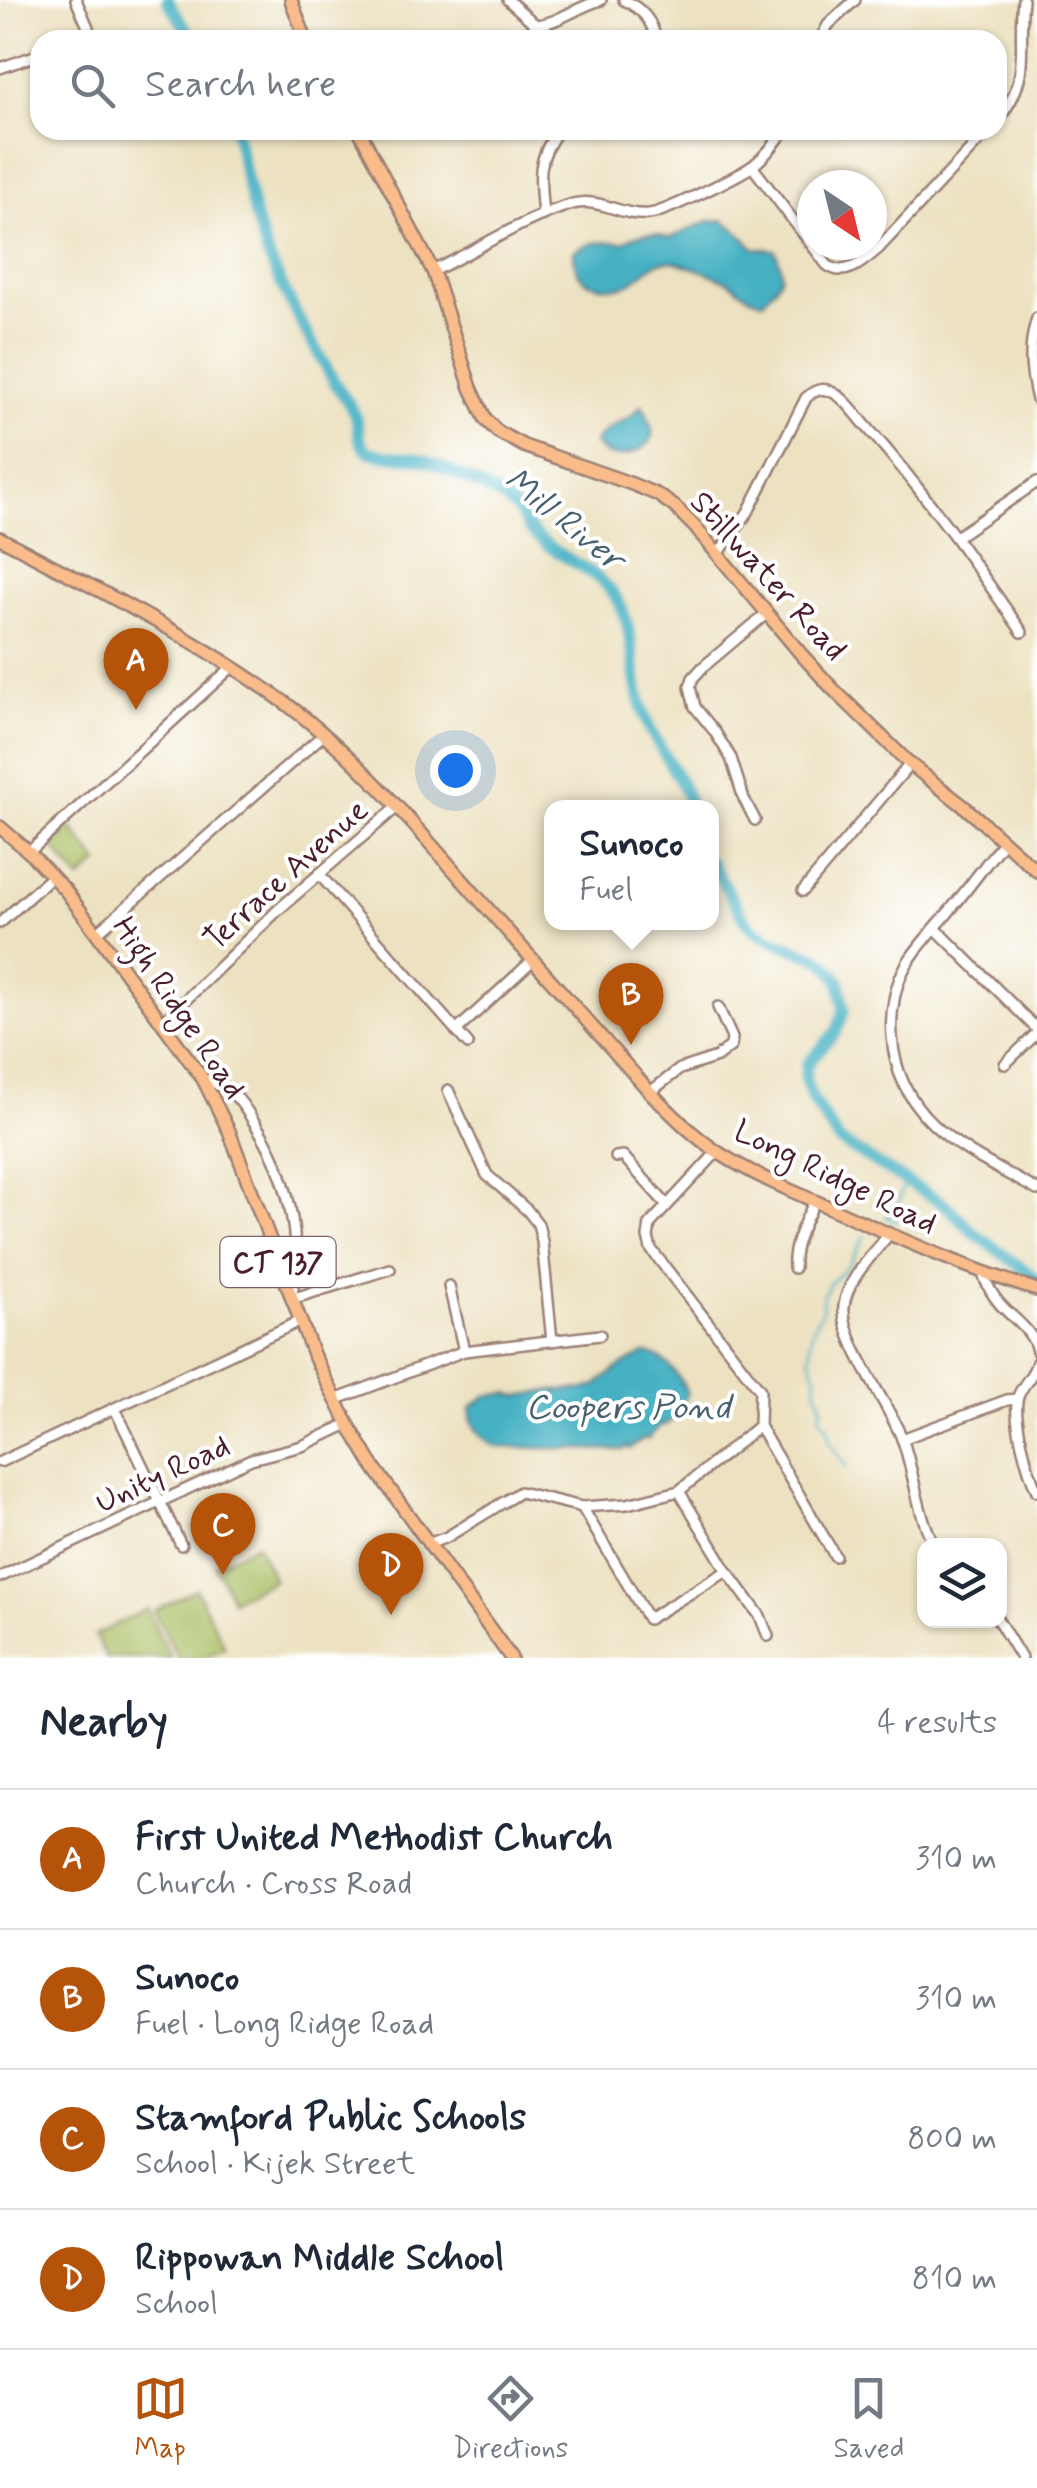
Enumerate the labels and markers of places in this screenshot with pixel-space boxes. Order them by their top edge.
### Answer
pin: A [104,628,168,710]
pin: B [598,962,664,1045]
pin: C [190,1492,256,1575]
pin: D [358,1532,424,1615]

